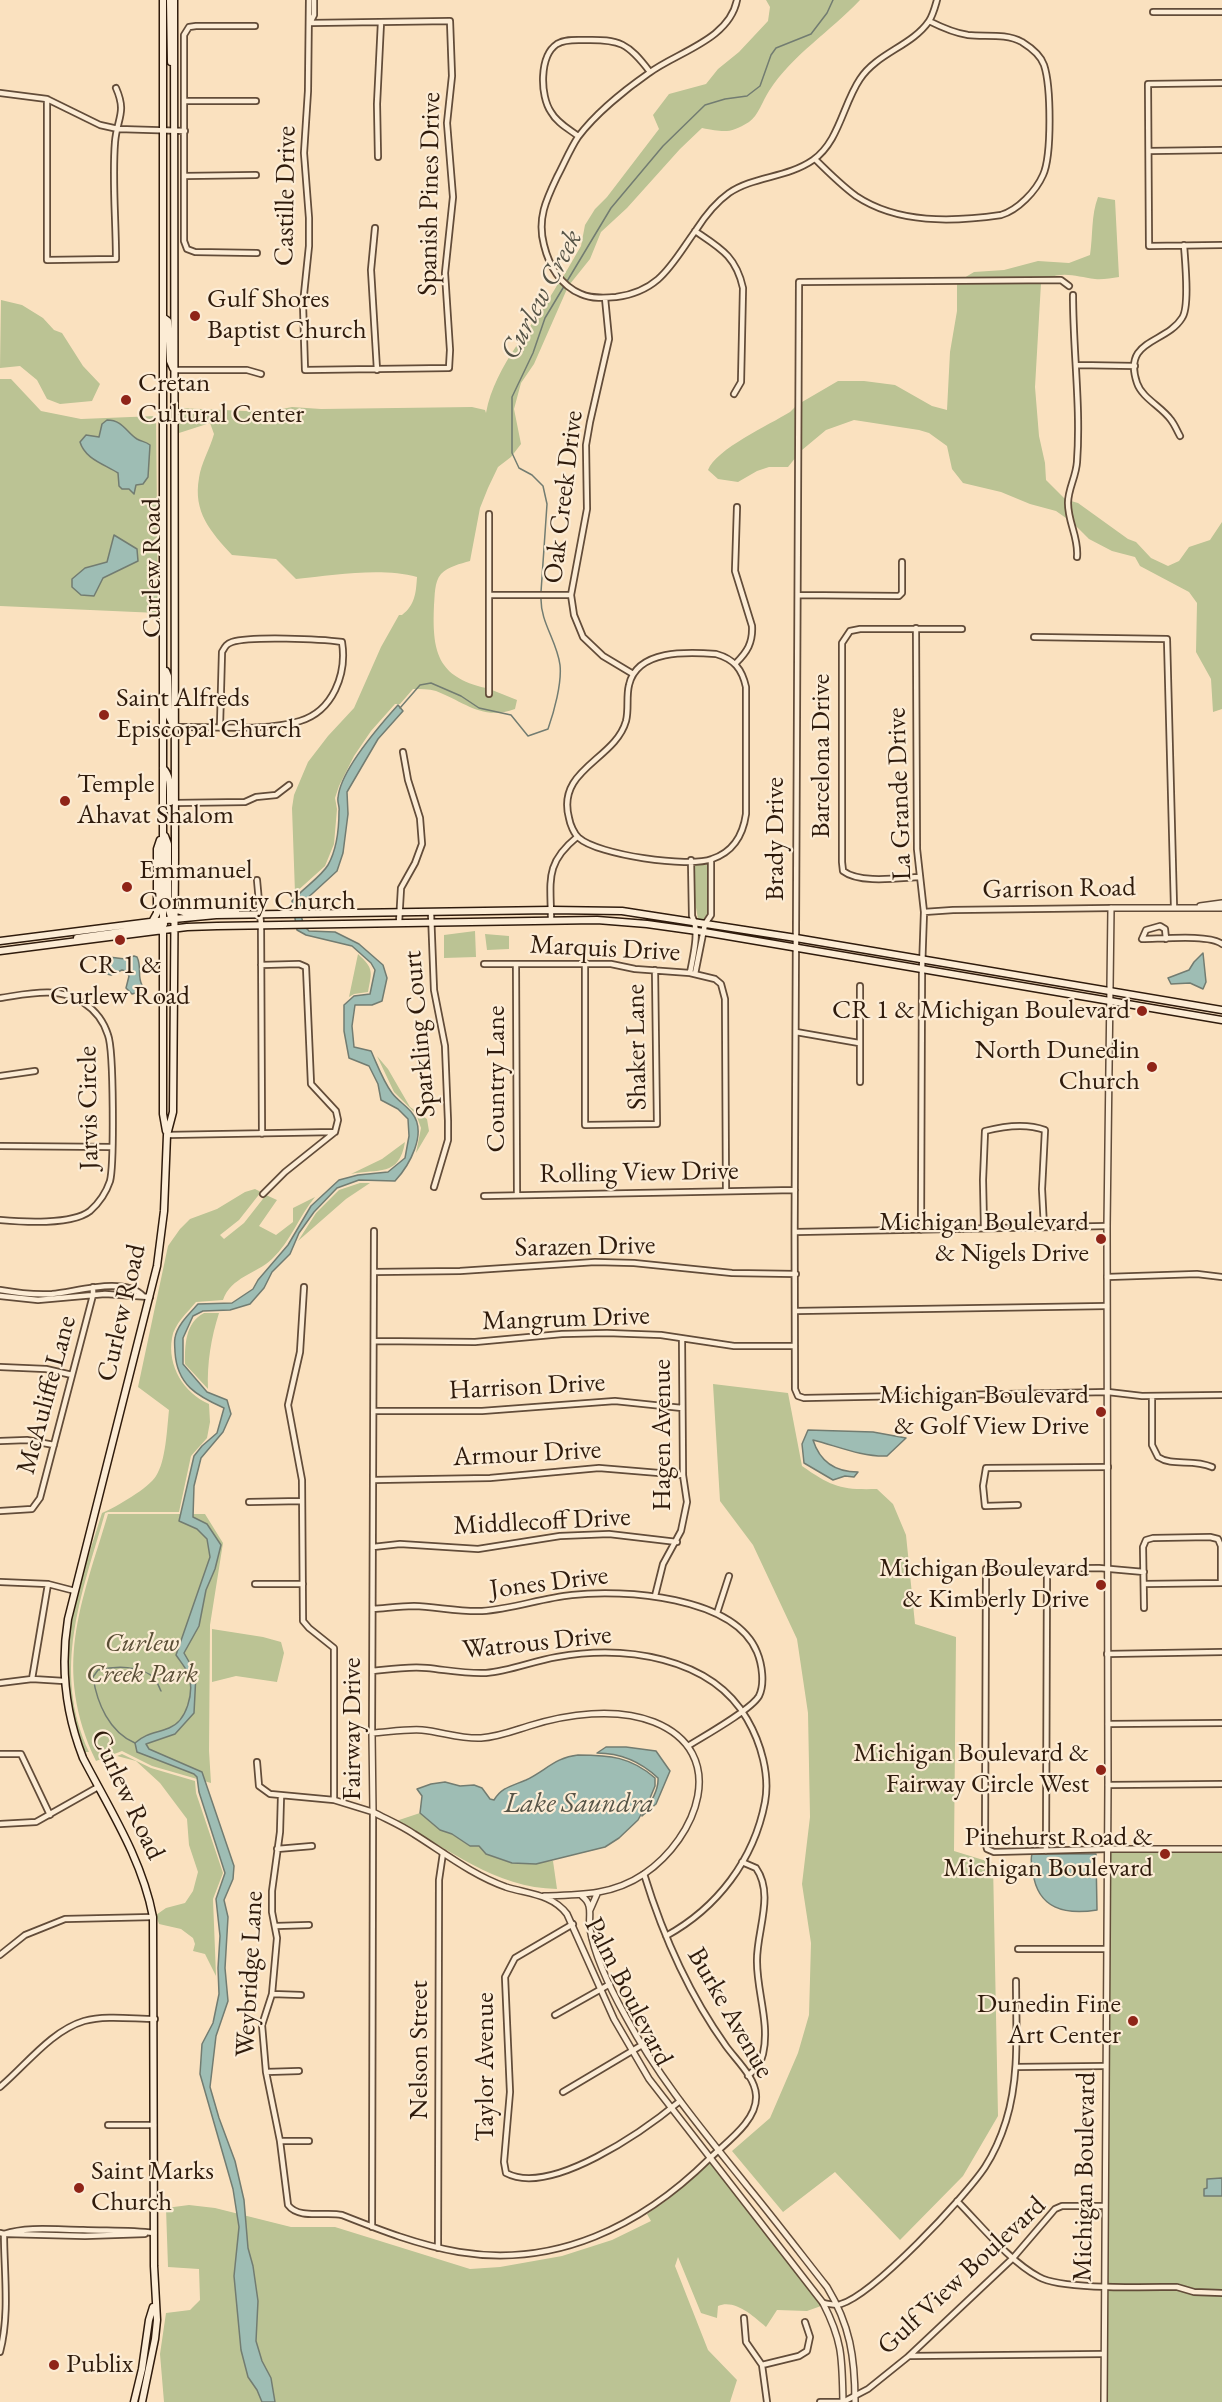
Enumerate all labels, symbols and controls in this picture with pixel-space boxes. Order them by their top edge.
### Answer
street label: Spanish Pines Drive [412,92,448,296]
street label: Castille Drive [269,126,303,266]
water label: Curlew Creek [494,224,590,366]
place label: Gulf Shores Baptist Church [207,284,367,347]
marker: Gulf Shores Baptist Church [188,309,202,323]
place label: Cretan Cultural Center [138,368,304,431]
marker: Cretan Cultural Center [119,393,133,407]
street label: Oak Creek Drive [537,409,591,585]
street label: Curlew Road [137,498,169,638]
street label: Barcelona Drive [806,674,838,838]
place label: Saint Alfreds Episcopal Church [116,683,302,746]
street label: La Grande Drive [881,707,919,881]
marker: Saint Alfreds Episcopal Church [97,708,111,722]
place label: Temple Ahavat Shalom [77,769,234,832]
street label: Brady Drive [760,777,792,901]
marker: Temple Ahavat Shalom [58,794,72,808]
place label: Emmanuel Community Church [139,855,356,918]
street label: Garrison Road [982,871,1136,907]
marker: Emmanuel Community Church [120,880,134,894]
street label: Marquis Drive [529,929,681,969]
marker: CR 1 & Curlew Road [113,933,127,947]
street label: Sparkling Court [397,949,443,1119]
place label: CR 1 & Curlew Road [50,950,190,1013]
street label: Shaker Lane [620,984,654,1110]
place label: CR 1 & Michigan Boulevard [832,995,1130,1027]
marker: CR 1 & Michigan Boulevard [1135,1004,1149,1018]
street label: Country Lane [481,1005,513,1153]
place label: North Dunedin Church [975,1035,1140,1098]
street label: Jarvis Circle [72,1046,106,1170]
marker: North Dunedin Church [1145,1060,1159,1074]
street label: Rolling View Drive [539,1155,739,1191]
place label: Michigan Boulevard & Nigels Drive [879,1207,1089,1270]
street label: Sarazen Drive [514,1230,656,1264]
marker: Michigan Boulevard & Nigels Drive [1094,1232,1108,1246]
street label: Curlew Road [90,1241,154,1385]
street label: Mangrum Drive [482,1300,650,1338]
street label: McAuliffe Lane [10,1312,84,1478]
street label: Hagen Avenue [647,1359,679,1511]
street label: Harrison Drive [448,1367,606,1407]
place label: Michigan Boulevard & Golf View Drive [879,1380,1089,1443]
marker: Michigan Boulevard & Golf View Drive [1094,1405,1108,1419]
street label: Armour Drive [452,1434,602,1474]
street label: Middlecoff Drive [453,1501,631,1543]
place label: Michigan Boulevard & Kimberly Drive [879,1553,1089,1616]
street label: Jones Drive [488,1560,610,1606]
marker: Michigan Boulevard & Kimberly Drive [1094,1578,1108,1592]
street label: Watrous Drive [461,1619,613,1667]
park label: Curlew Creek Park [86,1628,198,1691]
street label: Fairway Drive [337,1658,369,1800]
street label: Curlew Road [83,1725,171,1865]
place label: Michigan Boulevard & Fairway Circle West [853,1738,1089,1801]
marker: Michigan Boulevard & Fairway Circle West [1094,1763,1108,1777]
water label: Lake Saundra [504,1787,654,1821]
place label: Pinehurst Road & Michigan Boulevard [943,1822,1153,1885]
marker: Pinehurst Road & Michigan Boulevard [1158,1847,1172,1861]
street label: Weybridge Lane [229,1890,271,2058]
street label: Palm Boulevard [577,1912,679,2072]
street label: Burke Avenue [680,1942,780,2084]
street label: Nelson Street [404,1980,436,2120]
place label: Dunedin Fine Art Center [977,1989,1121,2052]
street label: Taylor Avenue [470,1992,502,2142]
marker: Dunedin Fine Art Center [1126,2014,1140,2028]
street label: Michigan Boulevard [1067,2072,1103,2282]
place label: Saint Marks Church [91,2156,214,2219]
marker: Saint Marks Church [72,2181,86,2195]
street label: Gulf View Boulevard [871,2190,1053,2362]
place label: Publix [66,2349,133,2381]
marker: Publix [47,2358,61,2372]

